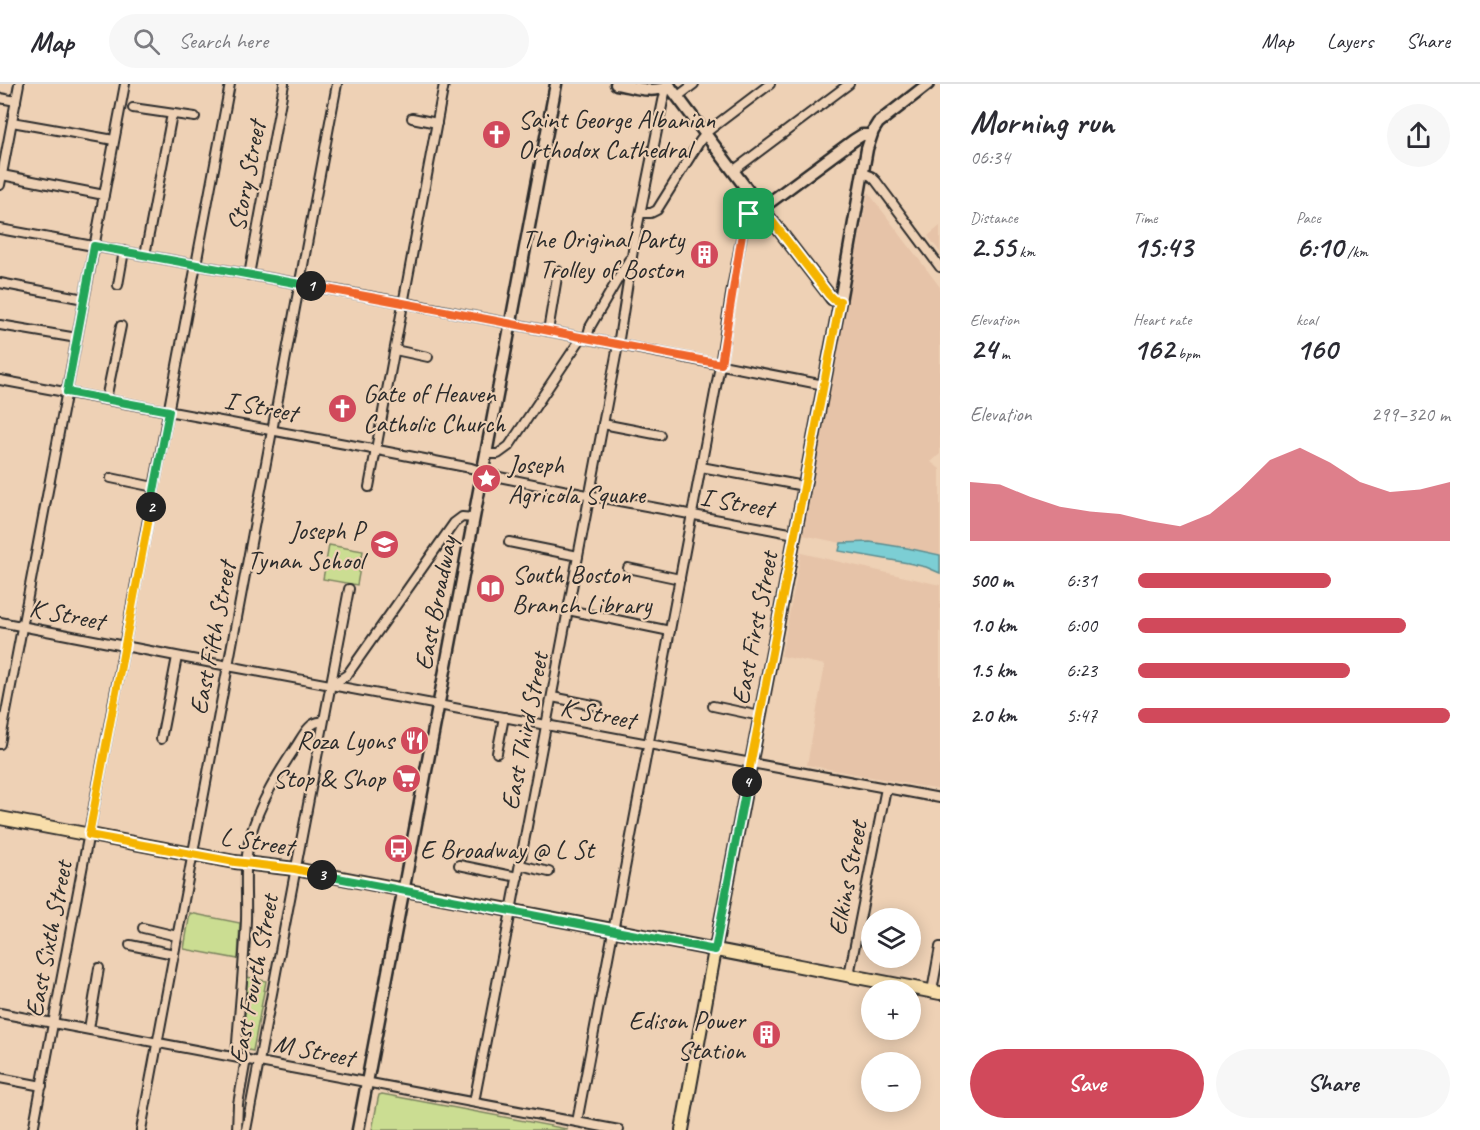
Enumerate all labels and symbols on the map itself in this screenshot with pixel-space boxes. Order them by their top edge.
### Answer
place label: Saint George Albanian Orthodox Cathedral [518,103,716,166]
street label: Story Street [220,115,274,234]
church icon: Saint George Albanian Orthodox Cathedral [481,118,513,150]
pin [723,188,774,239]
place label: The Original Party Trolley of Boston [522,223,686,286]
building icon: The Original Party Trolley of Boston [689,238,721,270]
pin: 1 [296,271,326,301]
place label: Gate of Heaven Catholic Church [363,377,506,440]
street label: I Street [222,383,303,430]
church icon: Gate of Heaven Catholic Church [326,392,358,424]
place label: Joseph Agricola Square [506,448,647,511]
place icon: Joseph Agricola Square [471,463,503,495]
street label: I Street [698,480,779,526]
pin: 2 [136,492,166,522]
place label: Joseph P Tynan School [247,514,369,577]
school or university icon: Joseph P Tynan School [369,529,401,561]
street label: East Broadway [406,531,465,673]
street label: East First Street [724,547,786,707]
street label: East Fifth Street [182,556,244,717]
place label: South Boston Branch Library [512,558,653,621]
library icon: South Boston Branch Library [475,573,507,605]
street label: K Street [27,591,110,639]
street label: East Third Street [493,647,556,812]
street label: K Street [558,690,641,738]
place label: Roza Lyons [297,724,396,757]
restaurant icon: Roza Lyons [399,724,431,756]
place label: Stop & Shop [273,762,387,795]
supermarket icon: Stop & Shop [390,762,422,794]
pin: 4 [732,767,762,797]
street label: Elkins Street [820,816,875,938]
street label: L Street [218,819,299,864]
bus stop icon: E Broadway @ L St [383,833,415,865]
place label: E Broadway @ L St [420,833,596,866]
street label: East Sixth Street [17,856,80,1020]
pin: 3 [307,860,337,890]
street label: East Fourth Street [221,890,286,1066]
place label: Edison Power Station [628,1004,747,1067]
building icon: Edison Power Station [750,1019,782,1051]
street label: M Street [271,1027,360,1075]

